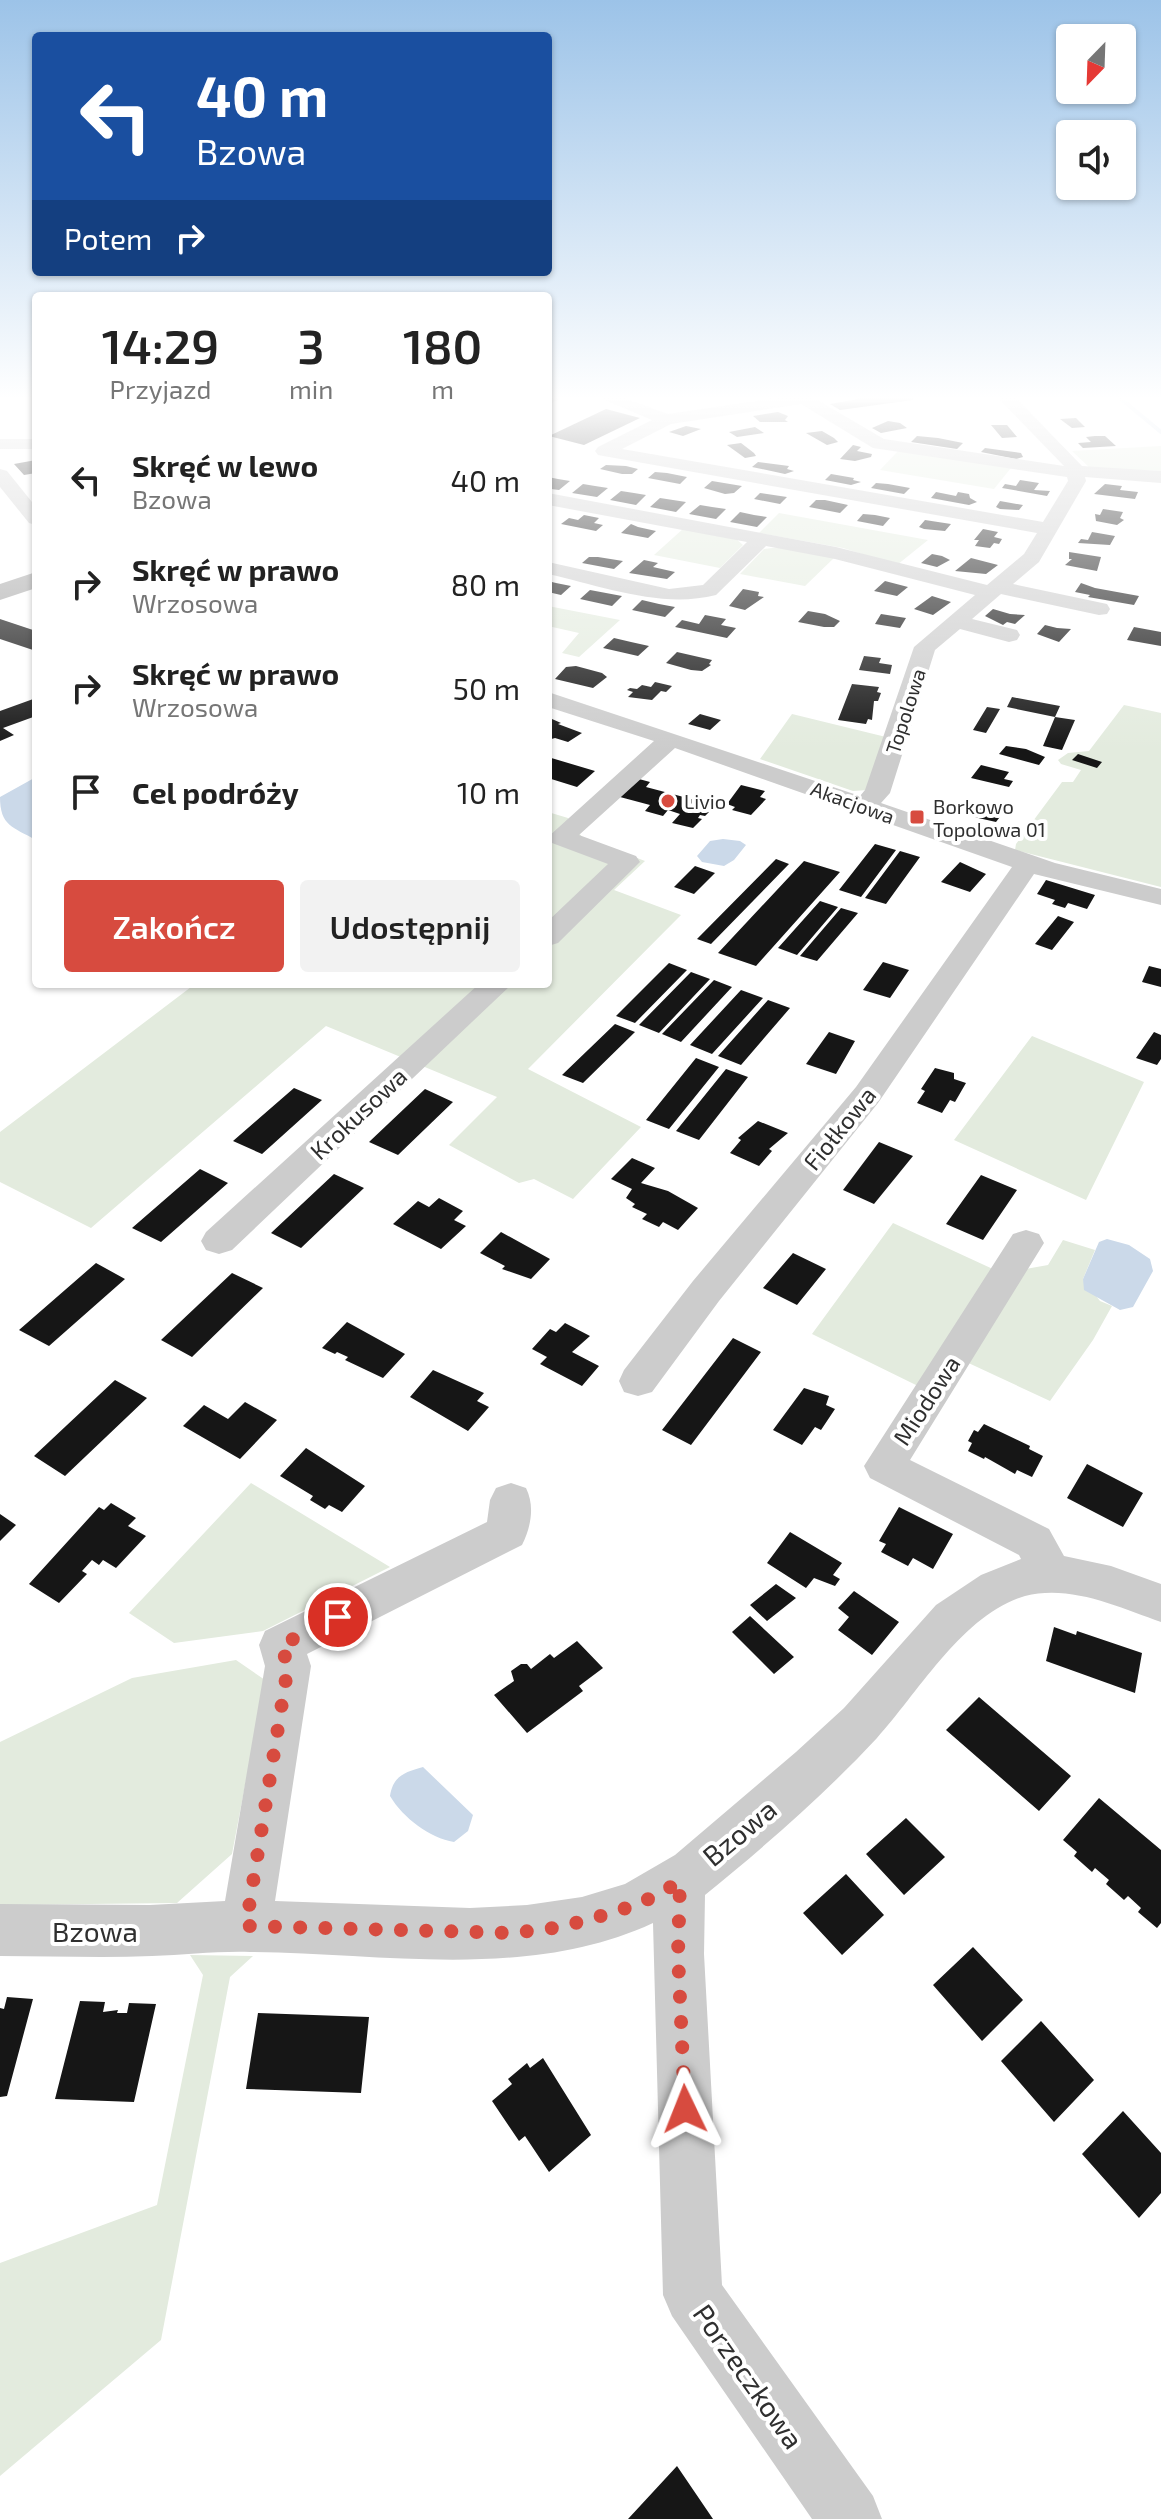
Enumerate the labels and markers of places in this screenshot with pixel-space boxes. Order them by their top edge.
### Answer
place label: Livio [684,789,726,813]
marker: Livio [659,792,677,810]
place label: Borkowo Topolowa 01 [933,794,1046,841]
marker: Borkowo Topolowa 01 [908,808,926,826]
pin [304,1583,372,1651]

